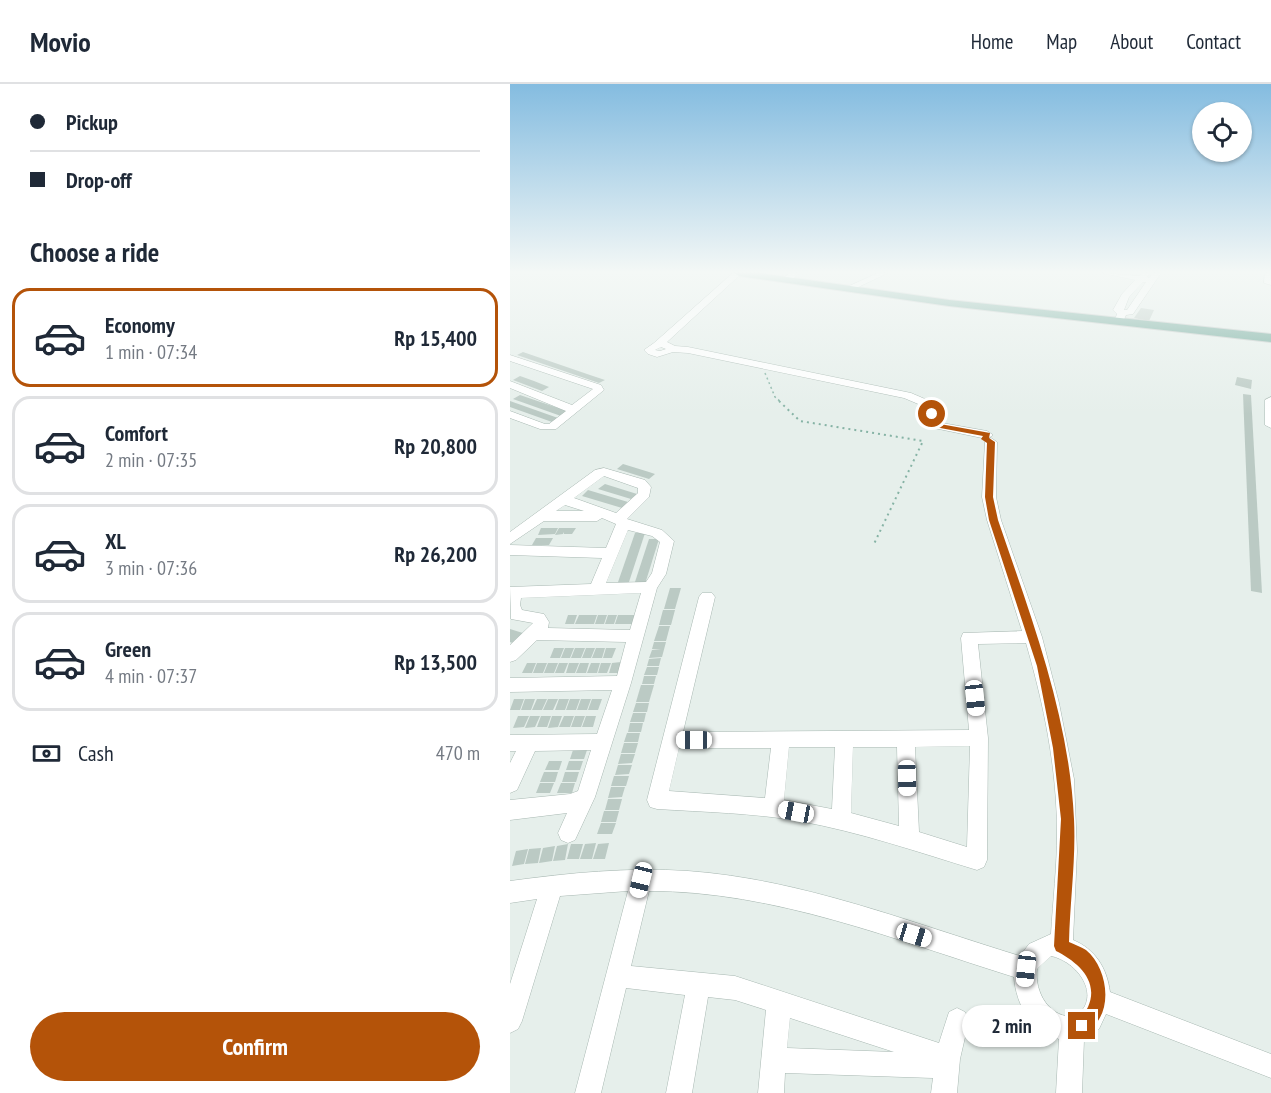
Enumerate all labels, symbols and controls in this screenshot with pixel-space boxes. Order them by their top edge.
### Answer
text: Movio [30,23,91,60]
text: Home [971,28,1013,55]
text: Map [1046,28,1077,55]
text: About [1110,28,1153,55]
text: Contact [1186,28,1241,55]
map controls [1192,102,1252,162]
button: locate [1192,102,1252,162]
text: Pickup [66,108,118,136]
text: Drop-off [66,166,132,194]
text: Choose a ride [30,235,159,269]
icon: car [33,311,87,365]
text: Economy [105,311,175,339]
text: Rp 15,400 [394,324,477,352]
text: 1 min · 07:34 [105,339,197,365]
route start [918,400,945,427]
icon: car [33,419,87,473]
text: Comfort [105,419,168,447]
text: Rp 20,800 [394,432,477,460]
text: 2 min · 07:35 [105,447,197,473]
icon: car [33,527,87,581]
text: XL [105,527,126,555]
text: Rp 26,200 [394,540,477,568]
text: 3 min · 07:36 [105,555,197,581]
icon: car [33,635,87,689]
text: Green [105,635,151,663]
text: Rp 13,500 [394,648,477,676]
text: 4 min · 07:37 [105,663,197,689]
car [964,679,986,717]
car [676,731,712,749]
icon: cash [30,737,63,770]
text: Cash [78,739,114,767]
text: 470 m [436,740,480,766]
car [898,760,916,796]
car [777,800,815,824]
car [628,860,654,900]
car [894,921,934,949]
car [1015,950,1037,988]
callout: 2 min [962,1005,1061,1047]
button: Confirm [30,1012,480,1081]
route end [1068,1012,1095,1039]
text: 2 min [991,1013,1032,1039]

